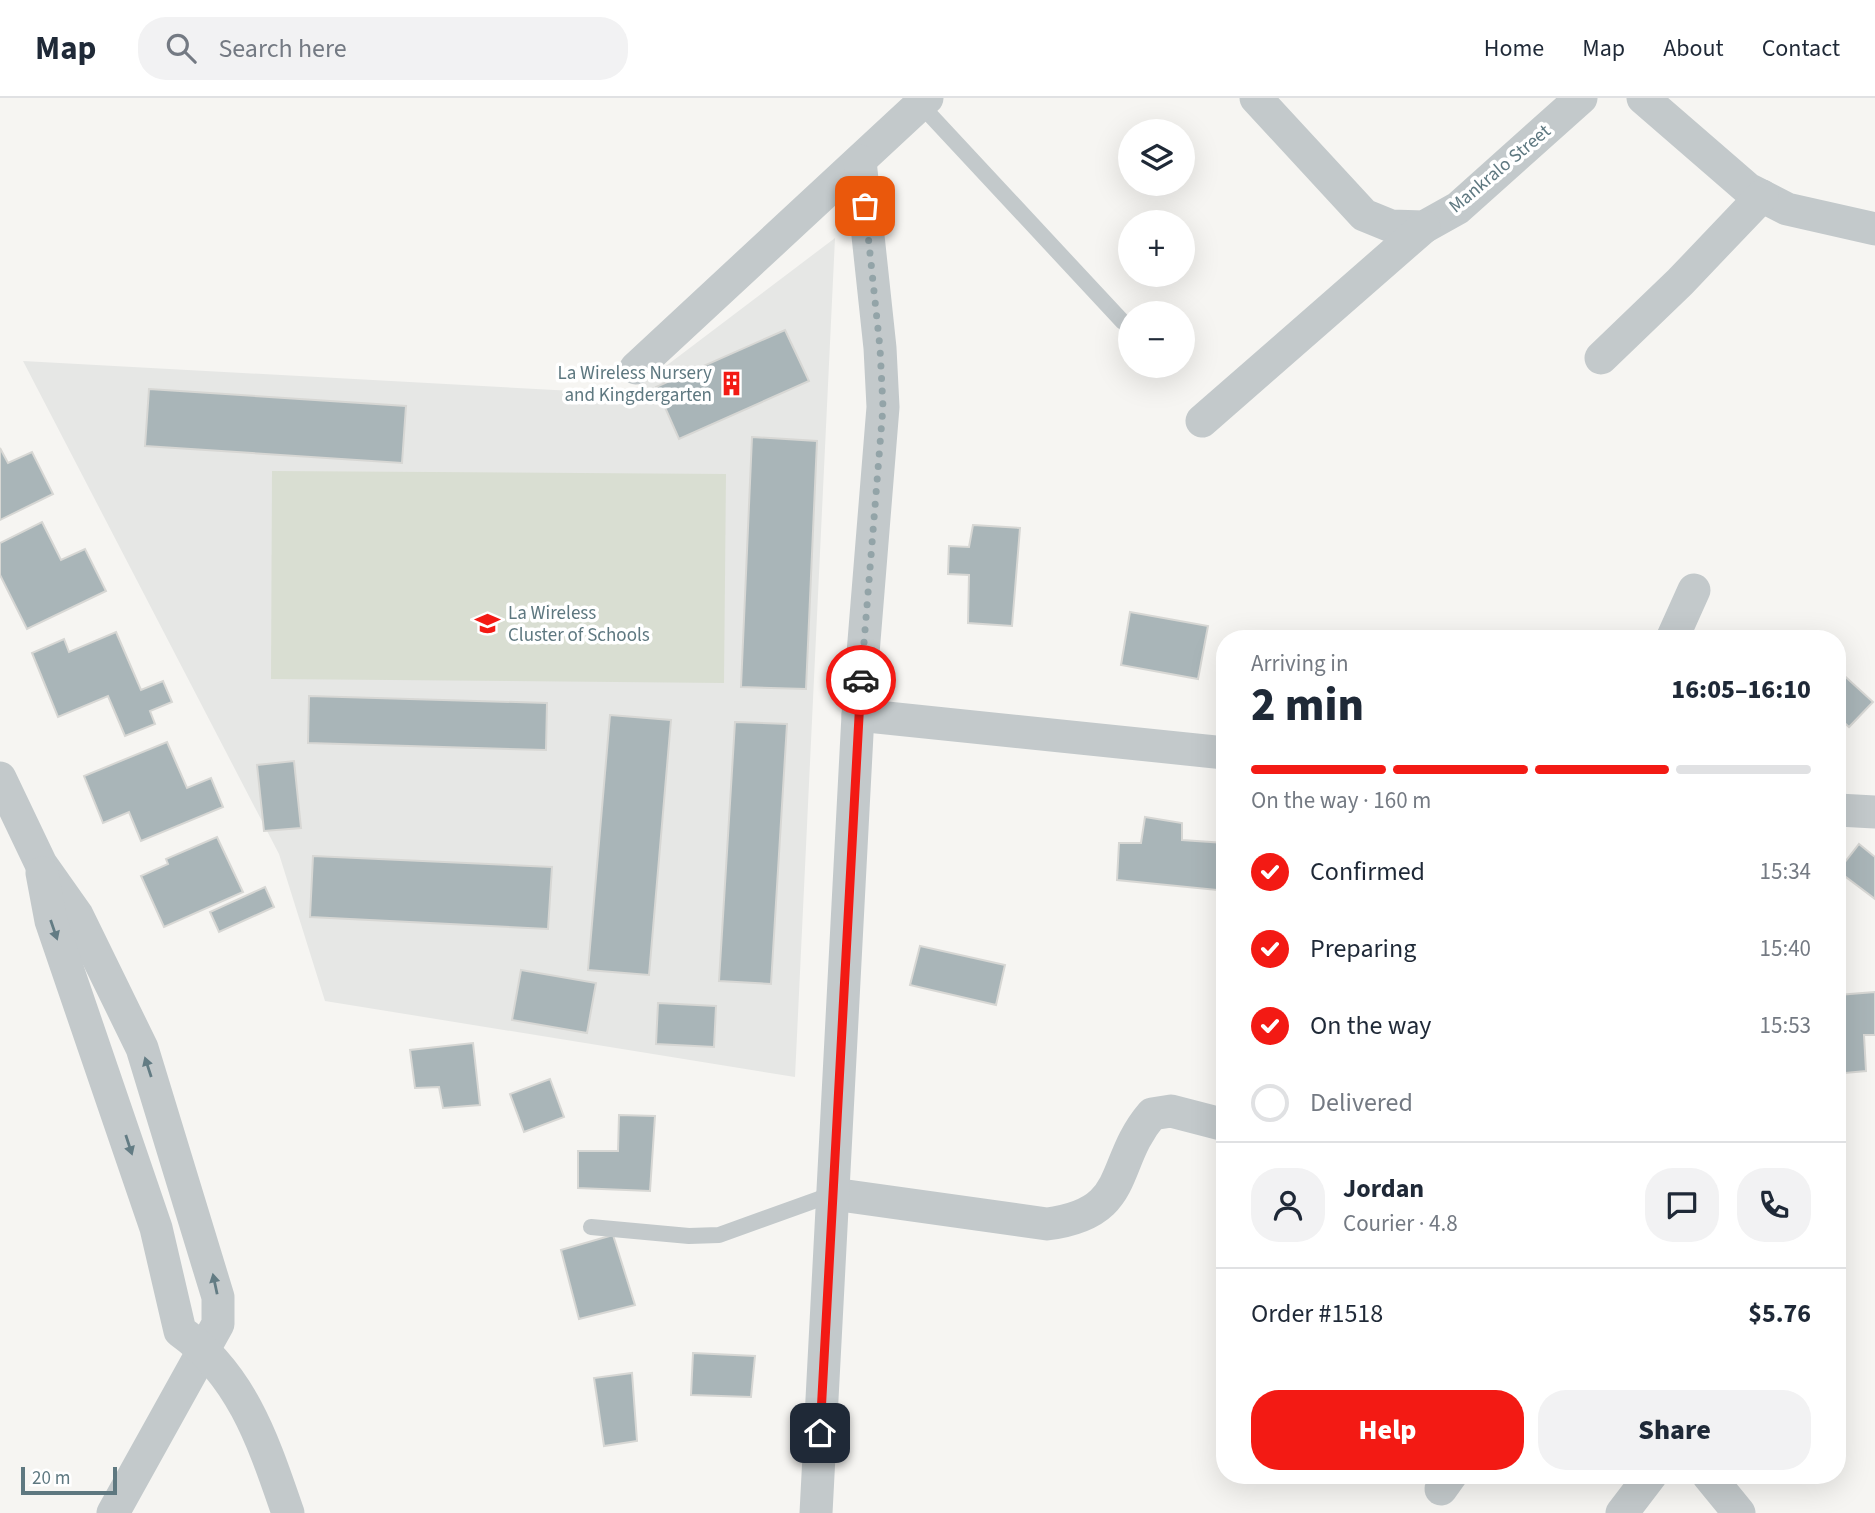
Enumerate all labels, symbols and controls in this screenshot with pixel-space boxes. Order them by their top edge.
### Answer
search box [138,17,628,80]
text: Map [35,25,96,72]
icon: search [162,29,200,67]
text: Search here [218,30,347,67]
text: Home [1484,31,1544,66]
text: Map [1582,31,1625,66]
text: About [1663,31,1724,66]
text: Contact [1762,31,1840,66]
street label: Mankralo Street [1443,118,1557,220]
map controls [1118,119,1195,378]
button: layers [1118,119,1195,196]
pin [835,176,895,236]
icon: bag [846,187,884,225]
button: + [1118,210,1195,287]
button: − [1118,301,1195,378]
place label: La Wireless Nursery and Kingdergarten [557,360,712,409]
building icon: La Wireless Nursery and Kingdergarten [718,370,746,398]
place label: La Wireless Cluster of Schools [508,600,650,649]
school or university icon: La Wireless Cluster of Schools [474,610,502,638]
courier [826,645,896,715]
text: Arriving in [1251,647,1349,680]
icon: car [842,661,880,699]
text: 16:05–16:10 [1671,671,1811,708]
text: 2 min [1251,673,1364,738]
text: On the way · 160 m [1251,784,1431,817]
icon: check [1251,853,1289,891]
text: Confirmed [1310,853,1425,890]
text: 15:34 [1760,855,1811,888]
one-way arrow [49,920,60,941]
icon: check [1251,930,1289,968]
text: Preparing [1310,930,1416,967]
text: 15:40 [1760,932,1811,965]
icon: check [1251,1007,1289,1045]
text: On the way [1310,1007,1431,1044]
text: 15:53 [1760,1009,1811,1042]
one-way arrow [142,1056,152,1077]
text: Delivered [1310,1084,1413,1121]
one-way arrow [125,1135,135,1156]
button: person [1251,1168,1325,1242]
button: chat [1645,1168,1719,1242]
button: phone [1737,1168,1811,1242]
text: Jordan [1343,1170,1424,1207]
text: Courier · 4.8 [1343,1207,1458,1240]
one-way arrow [209,1273,220,1295]
text: Order #1518 [1251,1295,1383,1332]
text: $5.76 [1748,1295,1811,1332]
button: Help [1251,1390,1524,1470]
button: Share [1538,1390,1811,1470]
pin [790,1403,850,1463]
icon: home [801,1414,839,1452]
scale bar [21,1464,117,1496]
text: 20 m [32,1465,70,1492]

